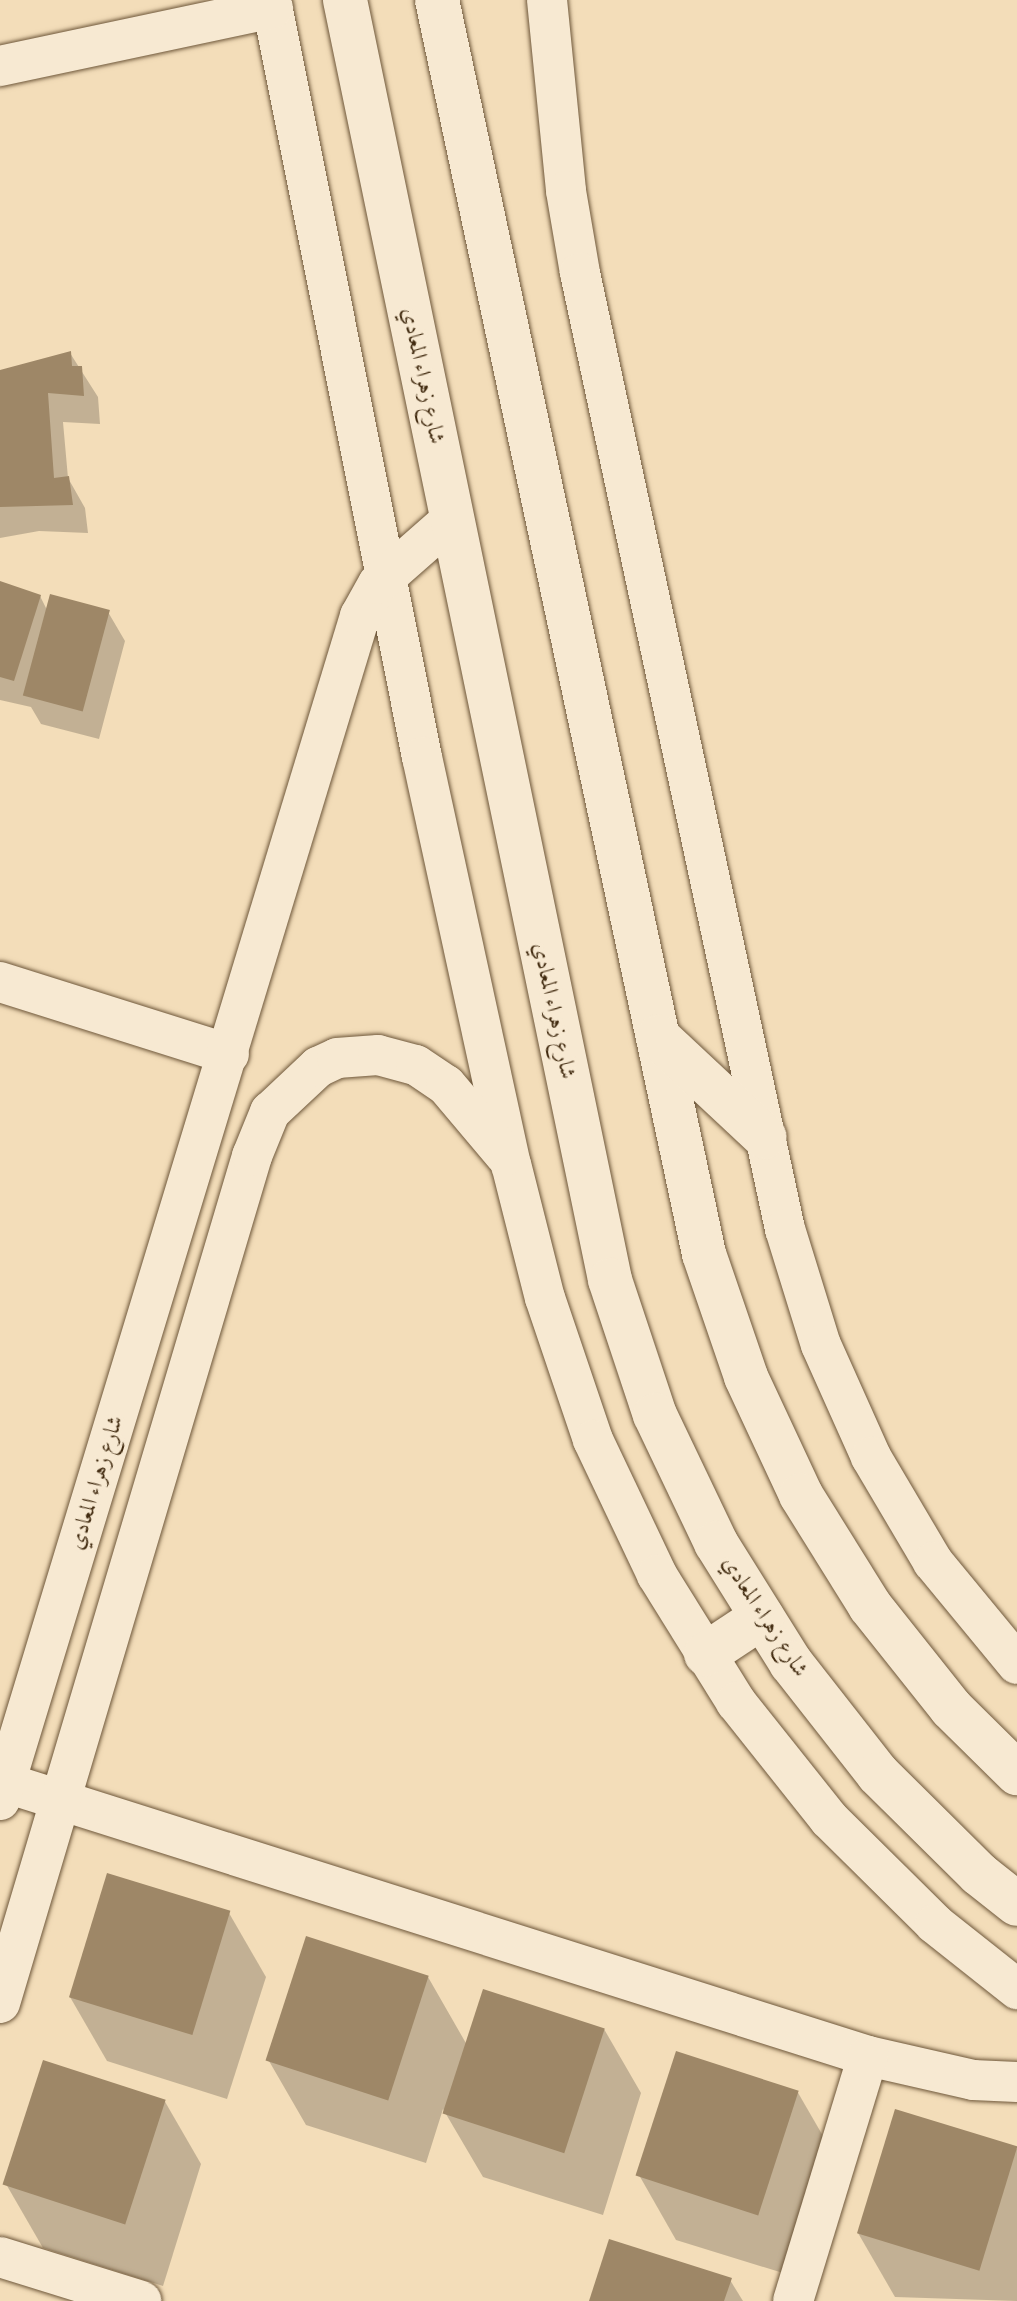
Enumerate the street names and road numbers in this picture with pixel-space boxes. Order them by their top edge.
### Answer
street label: شارع زهراء المعادي [395,305,449,447]
street label: شارع زهراء المعادي [526,940,580,1082]
street label: شارع زهراء المعادي [64,1413,130,1553]
street label: شارع زهراء المعادي [715,1552,813,1682]

